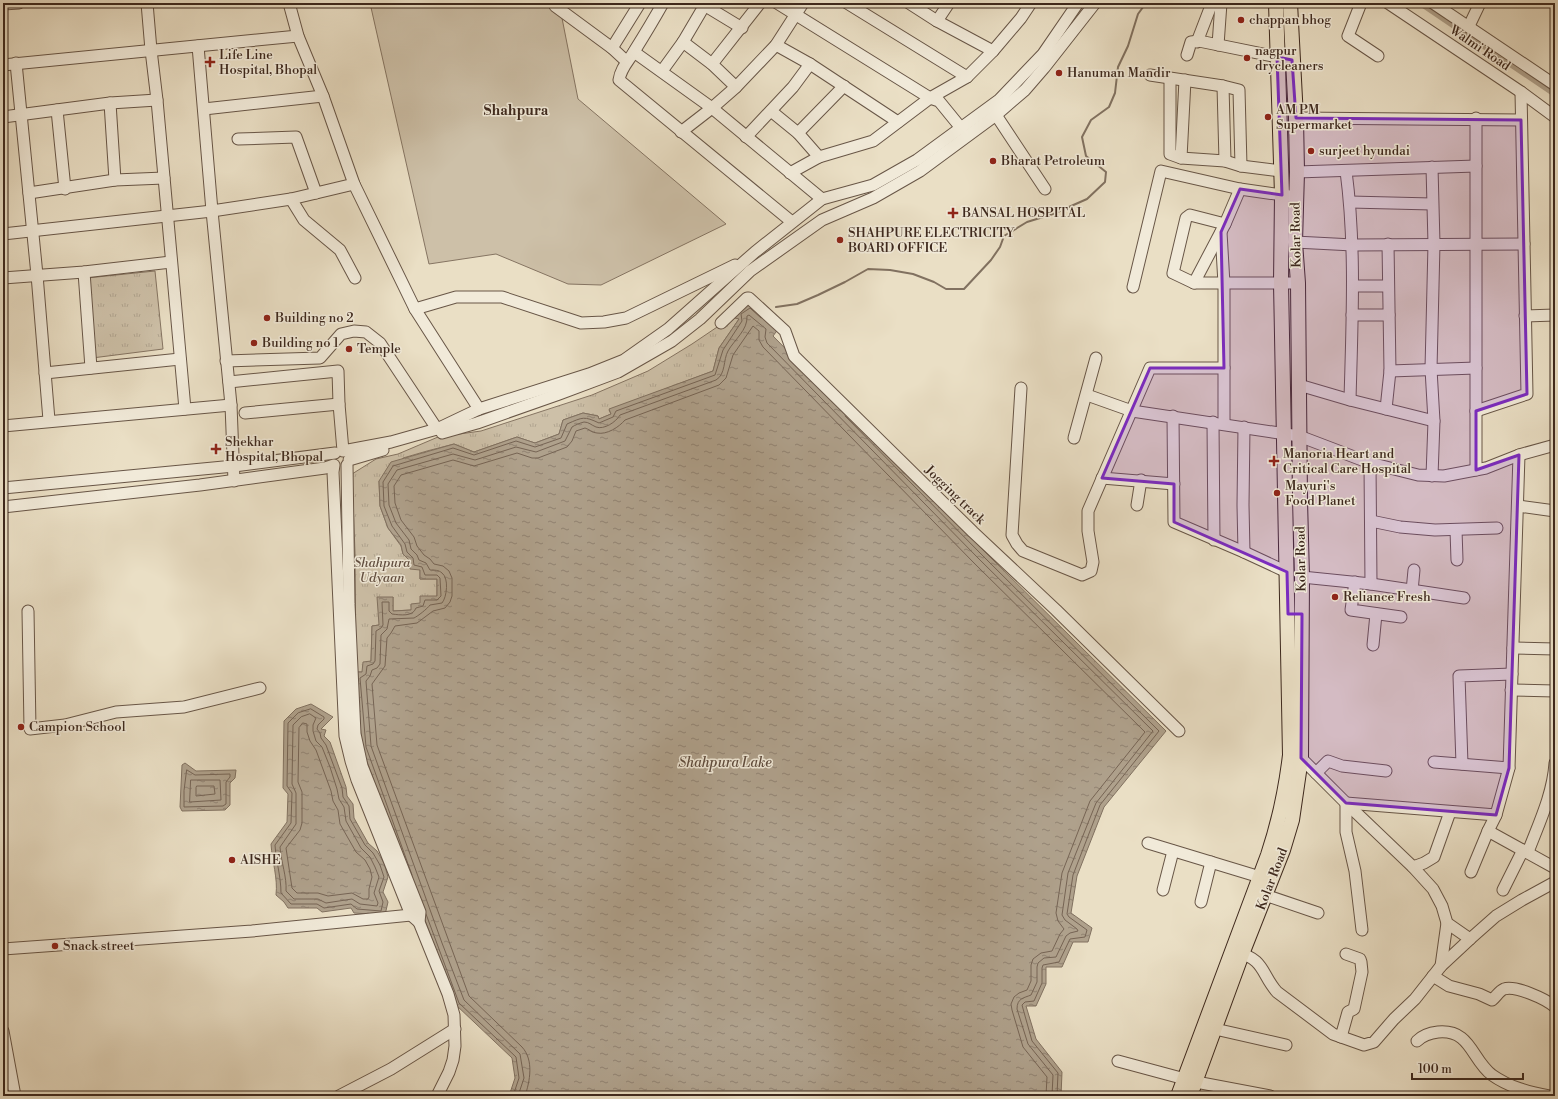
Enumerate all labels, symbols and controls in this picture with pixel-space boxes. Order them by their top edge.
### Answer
place label: chappan bhog [1249,12,1331,28]
marker: chappan bhog [1236,15,1246,25]
street label: Walmi Road [1446,21,1514,75]
place label: nagpur drycleaners [1255,43,1324,74]
place label: Life Line Hospital, Bhopal [219,47,317,78]
marker: nagpur drycleaners [1242,53,1252,63]
marker: Life Line Hospital, Bhopal [204,56,216,68]
place label: Hanuman Mandir [1067,65,1171,81]
marker: Hanuman Mandir [1054,68,1064,78]
district label: Shahpura [484,102,549,120]
place label: AM PM Supermarket [1275,102,1353,133]
marker: AM PM Supermarket [1263,112,1273,122]
place label: surjeet hyundai [1319,143,1410,159]
marker: surjeet hyundai [1306,146,1316,156]
place label: Bharat Petroleum [1000,153,1106,169]
marker: Bharat Petroleum [988,156,998,166]
street label: Kolar Road [1287,201,1305,268]
place label: BANSAL HOSPITAL [961,205,1085,221]
marker: BANSAL HOSPITAL [947,207,959,219]
place label: SHAHPURE ELECTRICITY BOARD OFFICE [847,225,1016,256]
marker: SHAHPURE ELECTRICITY BOARD OFFICE [835,235,845,245]
place label: Building no 2 [274,310,354,326]
marker: Building no 2 [262,313,272,323]
place label: Building no 1 [261,335,339,351]
marker: Building no 1 [249,338,259,348]
place label: Temple [357,341,401,357]
marker: Temple [344,344,354,354]
place label: Shekhar Hospital, Bhopal [225,434,323,465]
marker: Shekhar Hospital, Bhopal [210,443,222,455]
place label: Manoria Heart and Critical Care Hospital [1283,446,1411,477]
marker: Manoria Heart and Critical Care Hospital [1268,455,1280,467]
street label: Jogging track [921,461,989,529]
place label: Mayuri's Food Planet [1285,478,1356,509]
marker: Mayuri's Food Planet [1272,488,1282,498]
street label: Kolar Road [1292,525,1310,592]
park label: Shahpura Udyaan [354,555,411,586]
place label: Reliance Fresh [1343,589,1431,605]
marker: Reliance Fresh [1330,592,1340,602]
place label: Campion School [29,719,126,735]
marker: Campion School [16,722,26,732]
water label: Shahpura Lake [678,754,772,772]
street label: Kolar Road [1253,845,1291,912]
place label: AISHE [239,852,281,868]
marker: AISHE [227,855,237,865]
place label: Snack street [63,938,135,954]
marker: Snack street [50,941,60,951]
scale bar [1412,1055,1523,1081]
text: 100 m [1418,1062,1452,1077]

